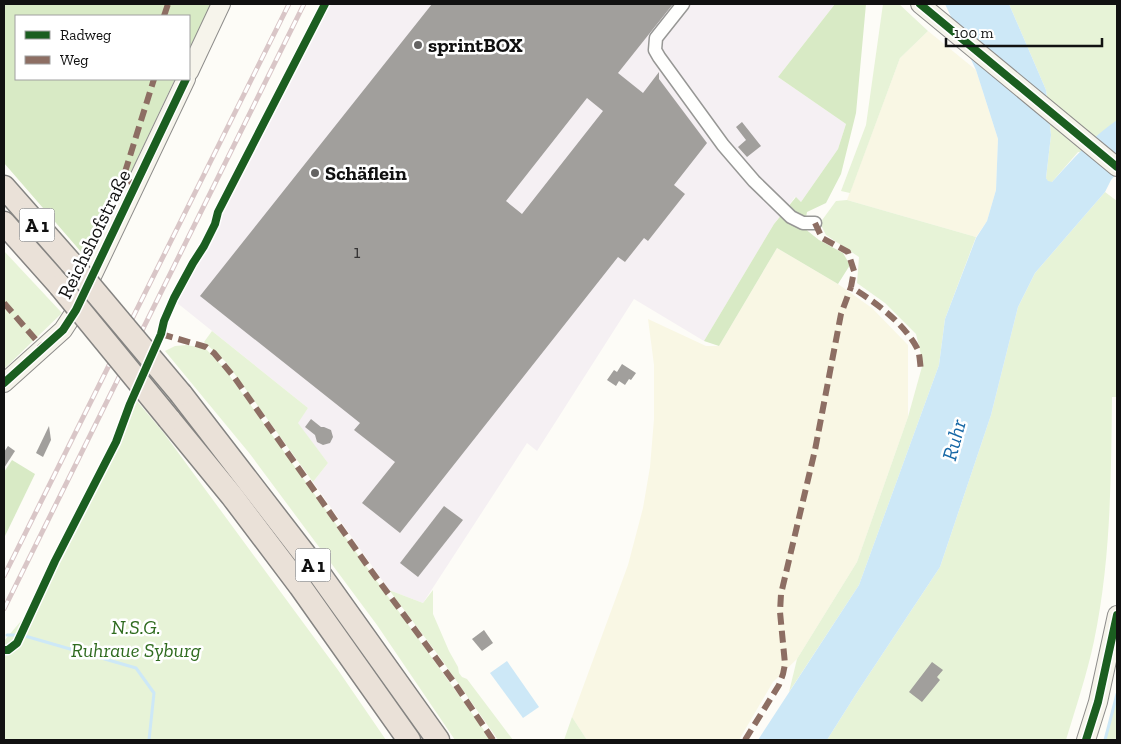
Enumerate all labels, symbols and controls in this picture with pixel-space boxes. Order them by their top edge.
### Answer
legend [15,15,190,80]
scale bar [946,15,1102,47]
text: 100 m [954,24,993,42]
text: Radweg [60,26,111,44]
place label: sprintBOX [428,33,523,57]
marker: sprintBOX [412,39,424,51]
text: Weg [60,51,89,69]
place label: Schäflein [325,161,407,185]
street label: Reichshofstraße [52,165,136,303]
marker: Schäflein [309,167,321,179]
road number: A 1 [20,208,54,242]
house number: 1 [354,241,361,263]
water label: Ruhr [936,416,971,463]
road number: A 1 [296,548,330,582]
park label: N.S.G. Ruhraue Syburg [71,615,202,662]

